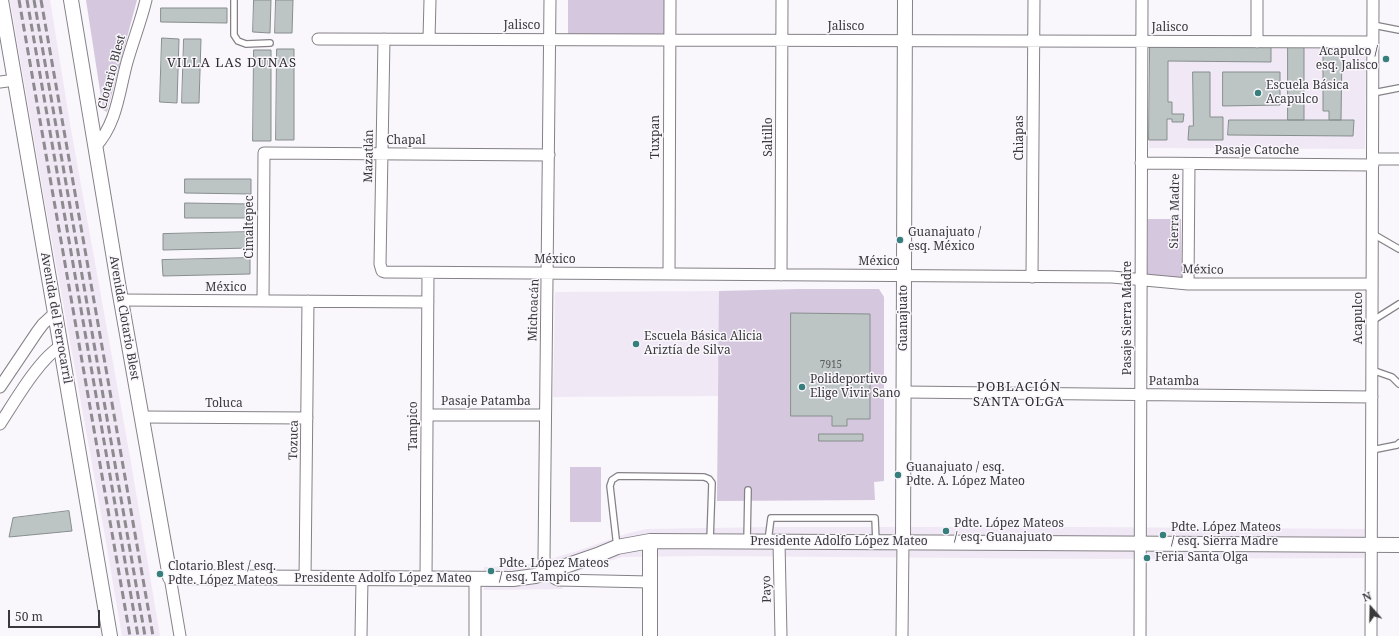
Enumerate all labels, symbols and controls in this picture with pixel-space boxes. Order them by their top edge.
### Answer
street label: Jalisco [504,19,540,33]
street label: Jalisco [828,20,864,34]
street label: Jalisco [1152,21,1188,35]
street label: Clotario Blest [95,33,129,111]
place label: Acapulco / esq. Jalisco [1316,45,1378,73]
marker: Acapulco / esq. Jalisco [1381,54,1391,64]
district label: VILLA LAS DUNAS [167,55,297,71]
place label: Escuela Básica Acapulco [1266,79,1349,107]
marker: Escuela Básica Acapulco [1253,88,1263,98]
street label: Tuxpan [649,115,663,159]
street label: Chiapas [1013,115,1027,161]
street label: Saltillo [762,117,776,157]
street label: Mazatlán [361,129,377,183]
street label: Chapal [386,134,426,148]
street label: Pasaje Catoche [1215,144,1299,158]
street label: Sierra Madre [1167,173,1183,249]
street label: Cimaltepec [243,195,257,259]
place label: Guanajuato / esq. México [908,226,981,254]
marker: Guanajuato / esq. México [895,235,905,245]
street label: Avenida del Ferrocarril [37,251,75,385]
street label: México [534,253,576,267]
street label: Avenida Clotario Blest [106,255,142,381]
street label: México [858,255,900,269]
street label: Pasaje Sierra Madre [1121,261,1135,375]
street label: México [1182,262,1224,278]
street label: Michoacán [526,278,542,342]
street label: México [205,281,247,295]
street label: Guanajuato [897,285,911,351]
street label: Acapulco [1352,292,1366,344]
place label: Escuela Básica Alicia Ariztía de Silva [644,330,763,358]
marker: Escuela Básica Alicia Ariztía de Silva [631,339,641,349]
house number: 7915 [820,359,842,371]
place label: Polideportivo Elige Vivir Sano [810,373,900,401]
street label: Patamba [1149,375,1199,389]
district label: POBLACIÓN SANTA OLGA [973,379,1065,410]
marker: Polideportivo Elige Vivir Sano [797,382,807,392]
street label: Pasaje Patamba [441,395,531,409]
street label: Toluca [205,397,243,411]
street label: Tampico [407,401,421,451]
street label: Tozuca [286,420,302,460]
place label: Guanajuato / esq. Pdte. A. López Mateo [906,461,1025,489]
marker: Guanajuato / esq. Pdte. A. López Mateo [893,470,903,480]
place label: Pdte. López Mateos / esq. Guanajuato [954,517,1064,545]
place label: Pdte. López Mateos / esq. Sierra Madre [1171,521,1281,549]
marker: Pdte. López Mateos / esq. Guanajuato [941,526,951,536]
marker: Pdte. López Mateos / esq. Sierra Madre [1158,530,1168,540]
street label: Presidente Adolfo López Mateo [750,535,928,549]
place label: Feria Santa Olga [1155,551,1248,565]
marker: Feria Santa Olga [1142,553,1152,563]
place label: Pdte. López Mateos / esq. Tampico [499,557,609,585]
place label: Clotario Blest / esq. Pdte. López Mateos [168,560,278,588]
marker: Pdte. López Mateos / esq. Tampico [486,566,496,576]
marker: Clotario Blest / esq. Pdte. López Mateos [155,569,165,579]
street label: Presidente Adolfo López Mateo [294,572,472,586]
street label: Payo [760,575,774,603]
north arrow [1351,588,1391,628]
text: N [1360,588,1373,605]
scale bar [10,602,102,628]
text: 50 m [15,608,43,625]

